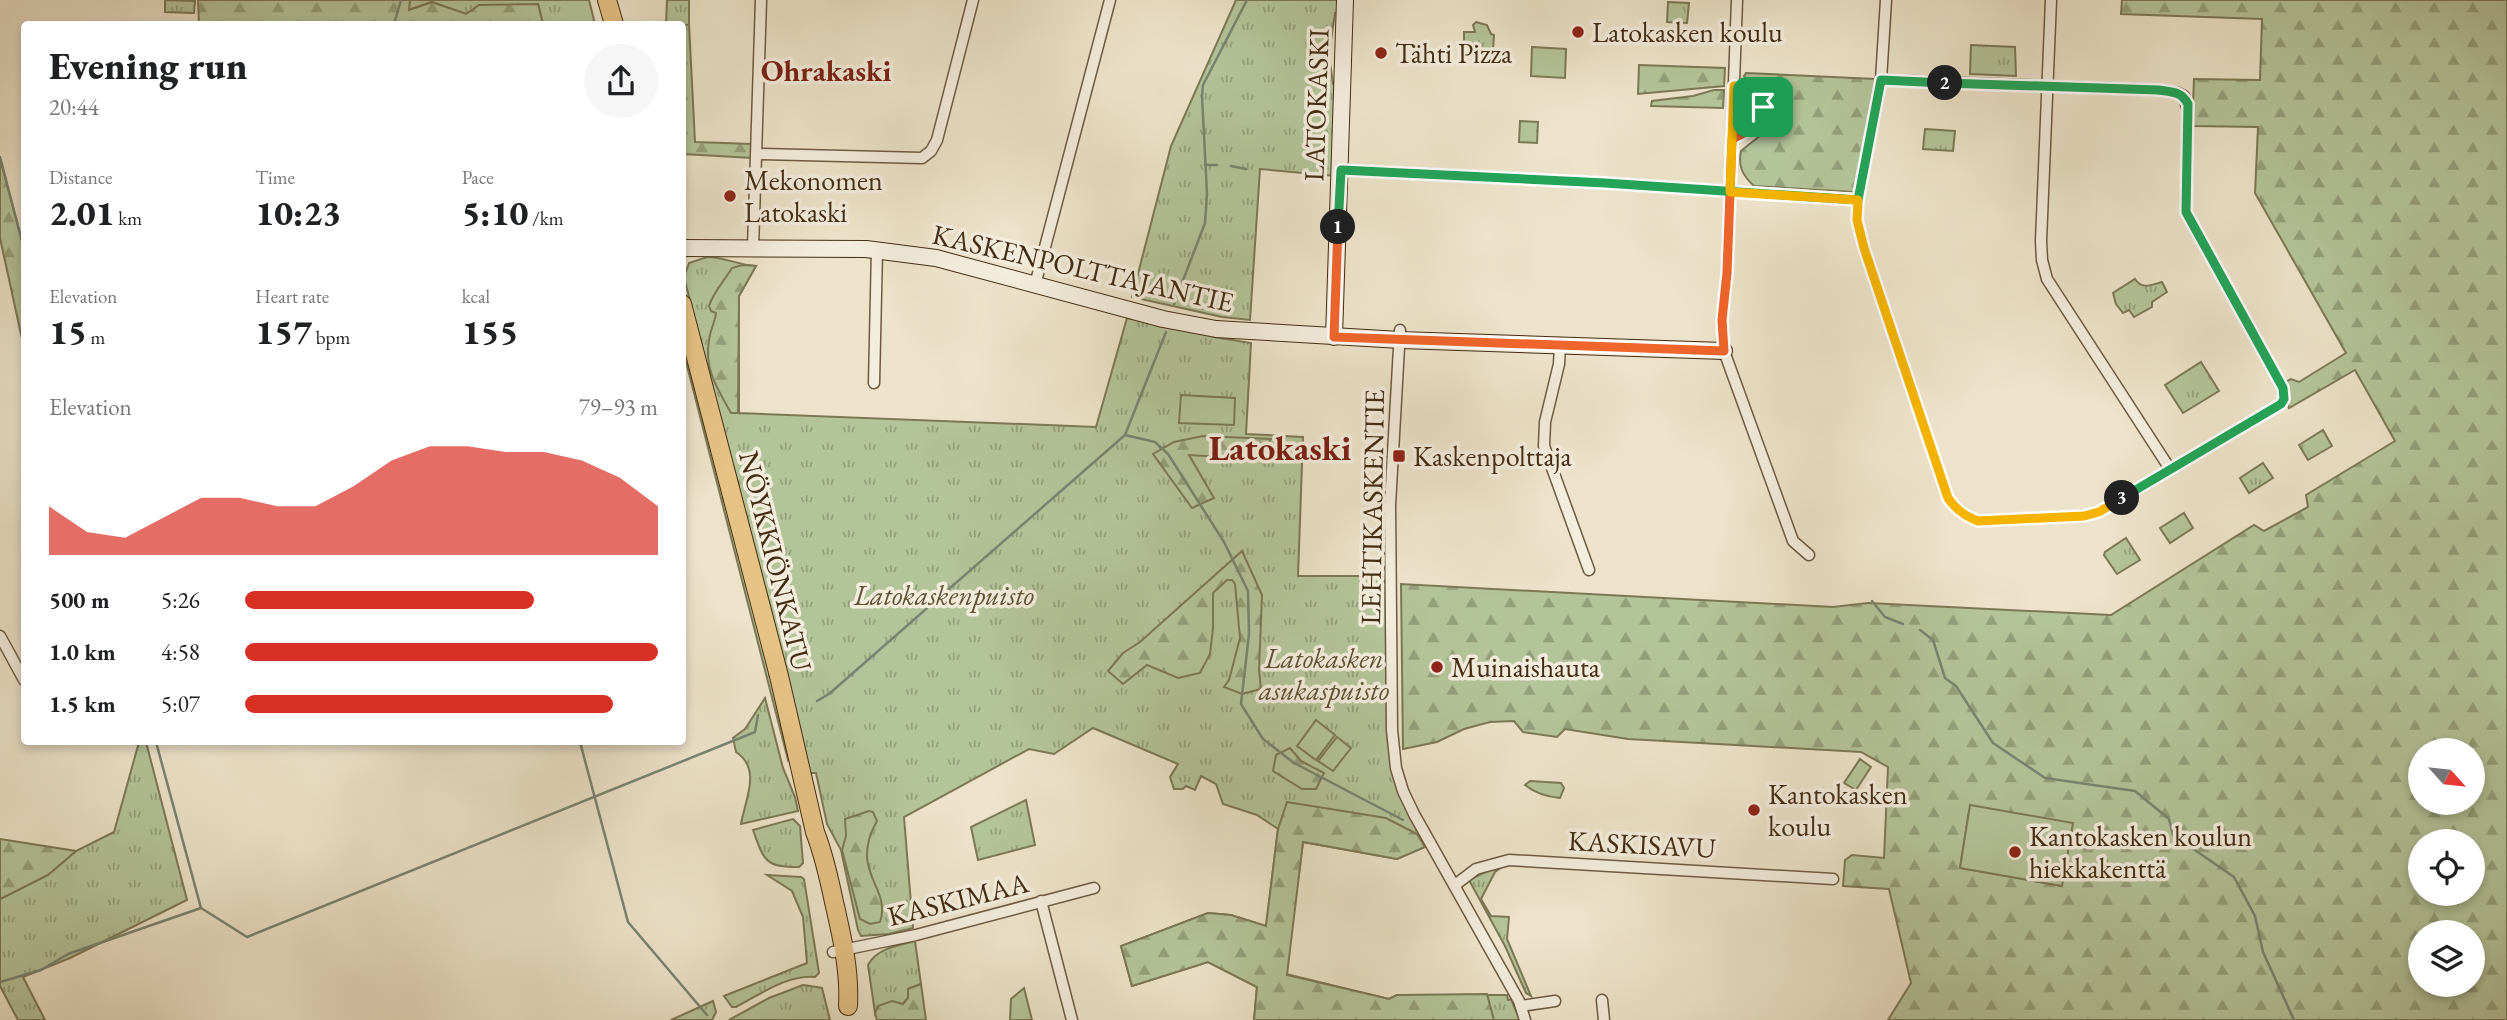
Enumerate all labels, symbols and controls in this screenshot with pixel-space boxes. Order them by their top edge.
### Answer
place label: Latokasken koulu [1592,14,1783,50]
marker: Latokasken koulu [1570,24,1586,40]
street label: LATOKASKI [1295,28,1337,182]
place label: Tähti Pizza [1395,35,1513,71]
text: Evening run [49,41,247,90]
button: share [584,44,658,118]
marker: Tähti Pizza [1373,45,1389,61]
district label: Ohrakaski [761,51,891,90]
pin: 2 [1927,66,1962,100]
text: 2 [1939,70,1950,95]
pin [1733,77,1793,137]
icon: arrive [1744,88,1782,126]
text: 20:44 [49,92,99,122]
place label: Mekonomen Latokaski [744,162,883,230]
text: Distance [49,165,112,190]
text: Time [255,165,295,190]
text: Pace [462,165,494,190]
marker: Mekonomen Latokaski [722,188,738,204]
text: 2.01 [49,190,115,235]
text: 10:23 [255,190,341,235]
text: 5:10 [462,190,528,235]
text: km [115,206,142,231]
text: /km [528,206,564,231]
pin: 1 [1320,210,1356,244]
text: 1 [1332,214,1343,239]
street label: KASKENPOLTTAJANTIE [929,216,1237,320]
text: Elevation [49,284,117,309]
text: Heart rate [255,284,329,309]
text: kcal [462,284,490,309]
text: 15 [49,309,87,354]
text: 157 [255,309,312,354]
text: 155 [462,309,518,354]
text: m [87,325,105,350]
text: bpm [312,325,350,350]
street label: LEHTIKASKENTIE [1352,389,1392,625]
text: Elevation [49,392,132,422]
text: 79–93 m [579,392,658,422]
district label: Latokaski [1209,425,1351,470]
place label: Kaskenpolttaja [1413,438,1573,474]
street label: NÖYKKIÖNKATU [731,447,821,675]
marker: Kaskenpolttaja [1391,448,1407,464]
pin: 3 [2104,480,2140,516]
text: 3 [2116,485,2127,510]
park label: Latokaskenpuisto [853,577,1035,613]
text: 500 m [49,585,110,615]
text: 5:26 [161,585,200,615]
text: 1.0 km [49,637,116,667]
text: 4:58 [161,637,200,667]
park label: Latokasken asukaspuisto [1258,640,1390,708]
place label: Muinaishauta [1451,649,1601,685]
marker: Muinaishauta [1429,659,1445,675]
text: 1.5 km [49,689,116,719]
text: 5:07 [161,689,200,719]
north arrow [2408,738,2485,816]
map controls [2408,738,2485,997]
place label: Kantokasken koulu [1768,776,1908,844]
marker: Kantokasken koulu [1746,802,1762,818]
place label: Kantokasken koulun hiekkakenttä [2029,818,2252,886]
street label: KASKISAVU [1567,822,1717,866]
button: locate [2408,829,2485,906]
marker: Kantokasken koulun hiekkakenttä [2007,844,2023,860]
street label: KASKIMAA [884,864,1033,934]
button: layers [2408,920,2485,997]

